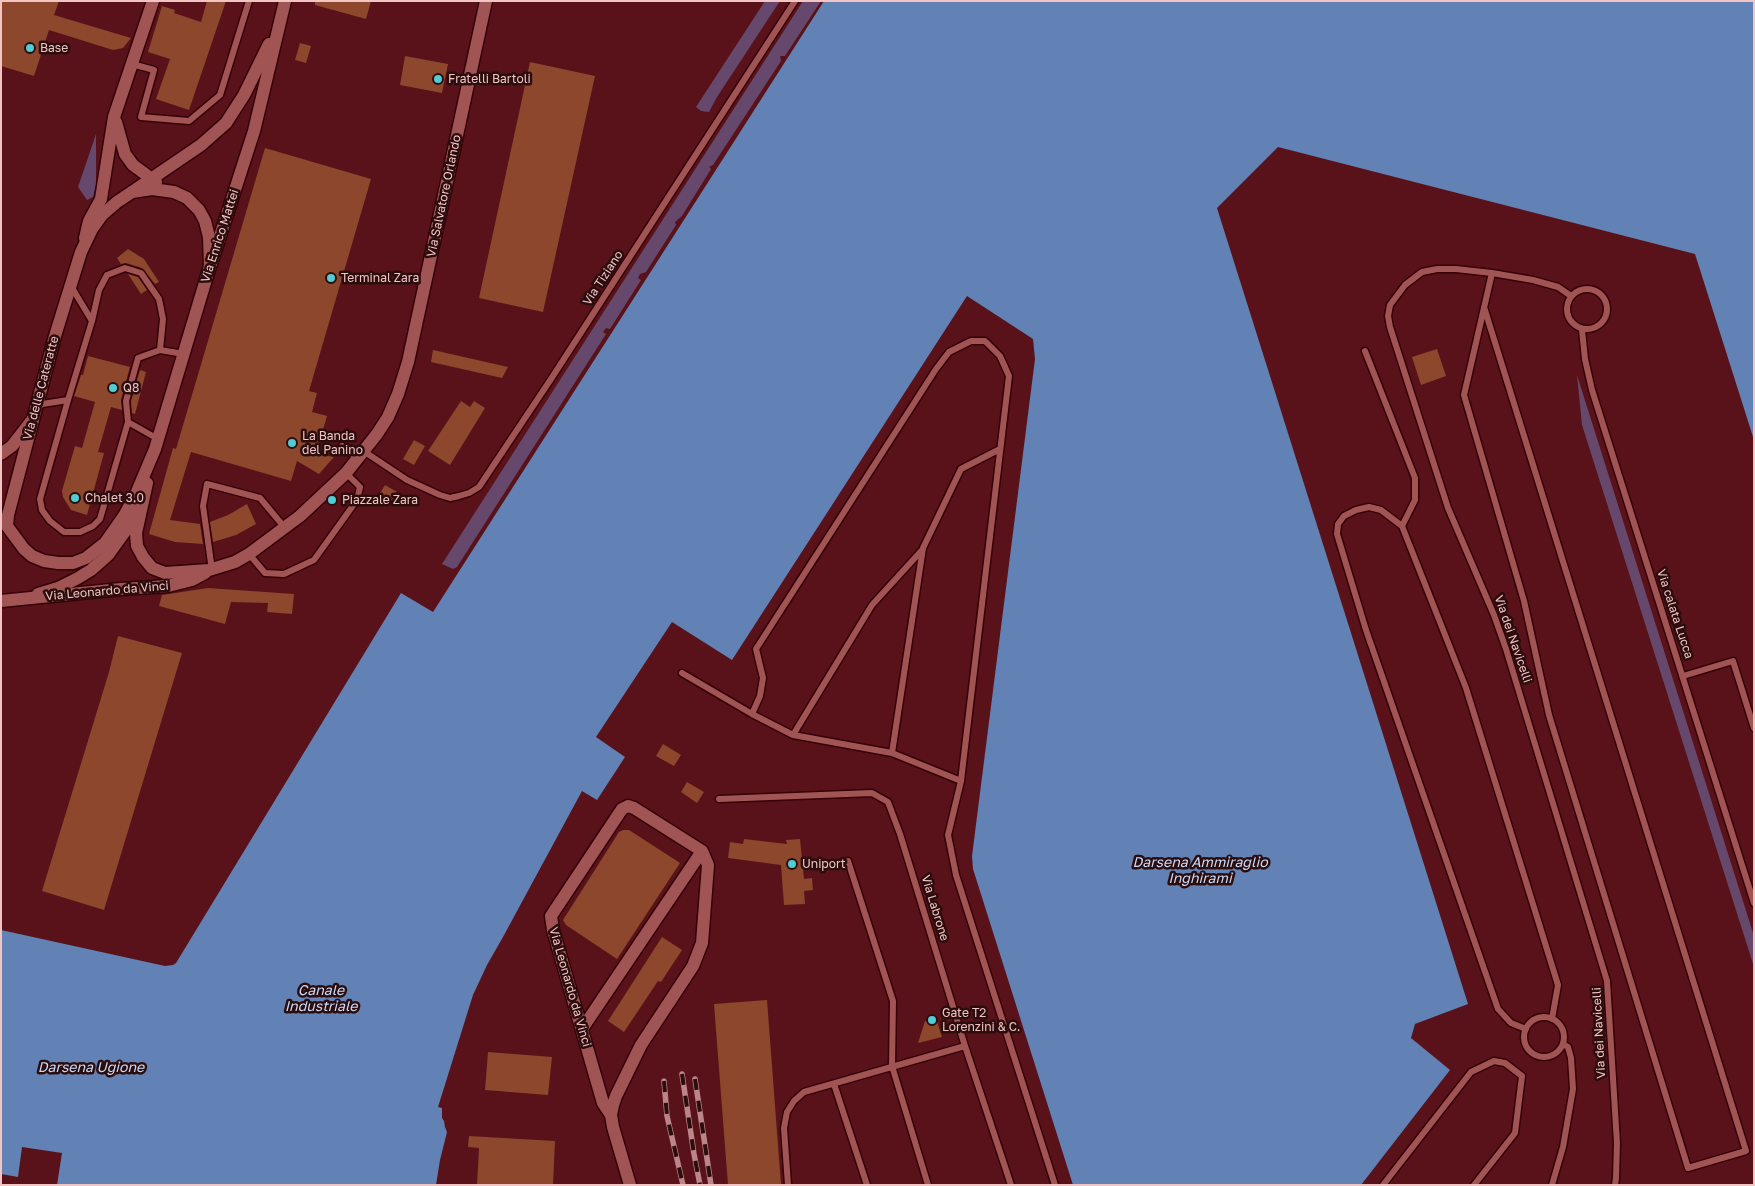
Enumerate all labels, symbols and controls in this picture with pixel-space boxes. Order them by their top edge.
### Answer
place label: Base [40,41,68,55]
marker: Base [24,42,36,54]
place label: Fratelli Bartoli [448,72,531,86]
marker: Fratelli Bartoli [432,73,444,85]
street label: Via Salvatore Orlando [424,133,464,259]
street label: Via Enrico Mattei [198,188,242,284]
street label: Via Tiziano [580,248,626,308]
place label: Terminal Zara [341,271,419,285]
marker: Terminal Zara [325,272,337,284]
street label: Via delle Cateratte [20,334,62,442]
place label: Q8 [123,381,139,395]
marker: Q8 [107,382,119,394]
place label: La Banda del Panino [302,429,363,457]
marker: La Banda del Panino [286,437,298,449]
place label: Chalet 3.0 [85,491,144,505]
marker: Chalet 3.0 [69,492,81,504]
place label: Piazzale Zara [342,493,418,507]
marker: Piazzale Zara [326,494,338,506]
street label: Via calata Lucca [1654,567,1696,661]
street label: Via Leonardo da Vinci [45,578,169,604]
street label: Via dei Navicelli [1491,593,1535,685]
water label: Darsena Ammiraglio Inghirami [1132,855,1268,888]
place label: Uniport [802,857,846,871]
marker: Uniport [786,858,798,870]
street label: Via Labrone [918,873,952,943]
street label: Via Leonardo da Vinci [546,926,594,1048]
water label: Canale Industriale [285,983,357,1016]
street label: Via dei Navicelli [1589,987,1609,1079]
place label: Gate T2 Lorenzini & C. [942,1006,1020,1034]
marker: Gate T2 Lorenzini & C. [926,1014,938,1026]
water label: Darsena Ugione [38,1060,144,1076]

